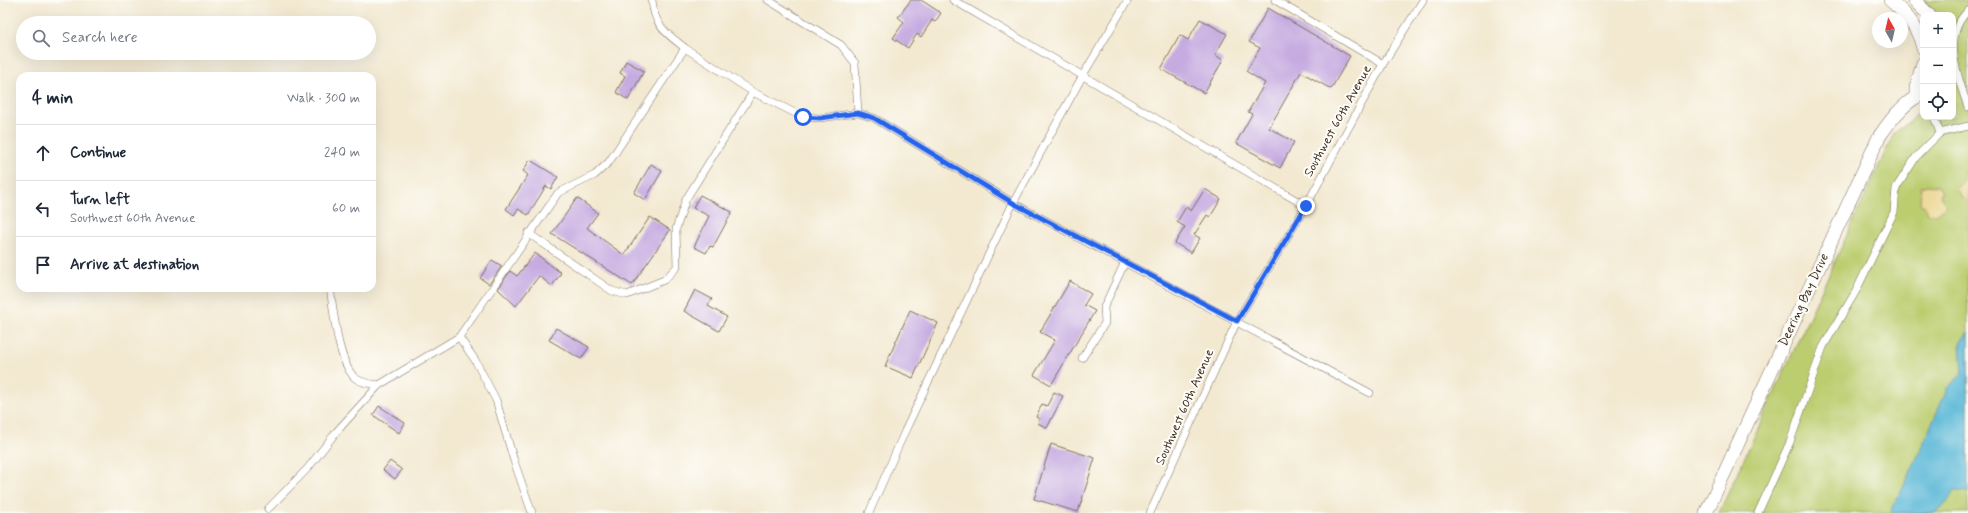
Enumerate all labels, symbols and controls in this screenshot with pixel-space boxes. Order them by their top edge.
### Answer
north arrow [1872,12,1908,48]
map controls [1920,12,1956,120]
button: + [1920,12,1956,48]
search box [16,16,376,60]
icon: search [30,27,52,49]
text: Search here [62,28,138,48]
button: − [1920,48,1956,84]
street label: Southwest 60th Avenue [1300,62,1376,180]
button: locate [1920,84,1956,120]
text: 4 min [32,87,73,109]
text: Walk · 300 m [287,90,360,107]
route start [794,108,812,126]
icon: ahead [32,142,54,164]
text: Continue [70,143,126,163]
text: 240 m [324,144,360,161]
text: Turn left [70,190,130,210]
route end [1297,197,1315,215]
icon: left [32,198,54,220]
text: 60 m [332,200,360,217]
text: Southwest 60th Avenue [70,210,195,227]
street label: Deering Bay Drive [1775,251,1833,349]
icon: arrive [32,254,54,276]
text: Arrive at destination [70,255,199,275]
street label: Southwest 60th Avenue [1152,346,1218,468]

